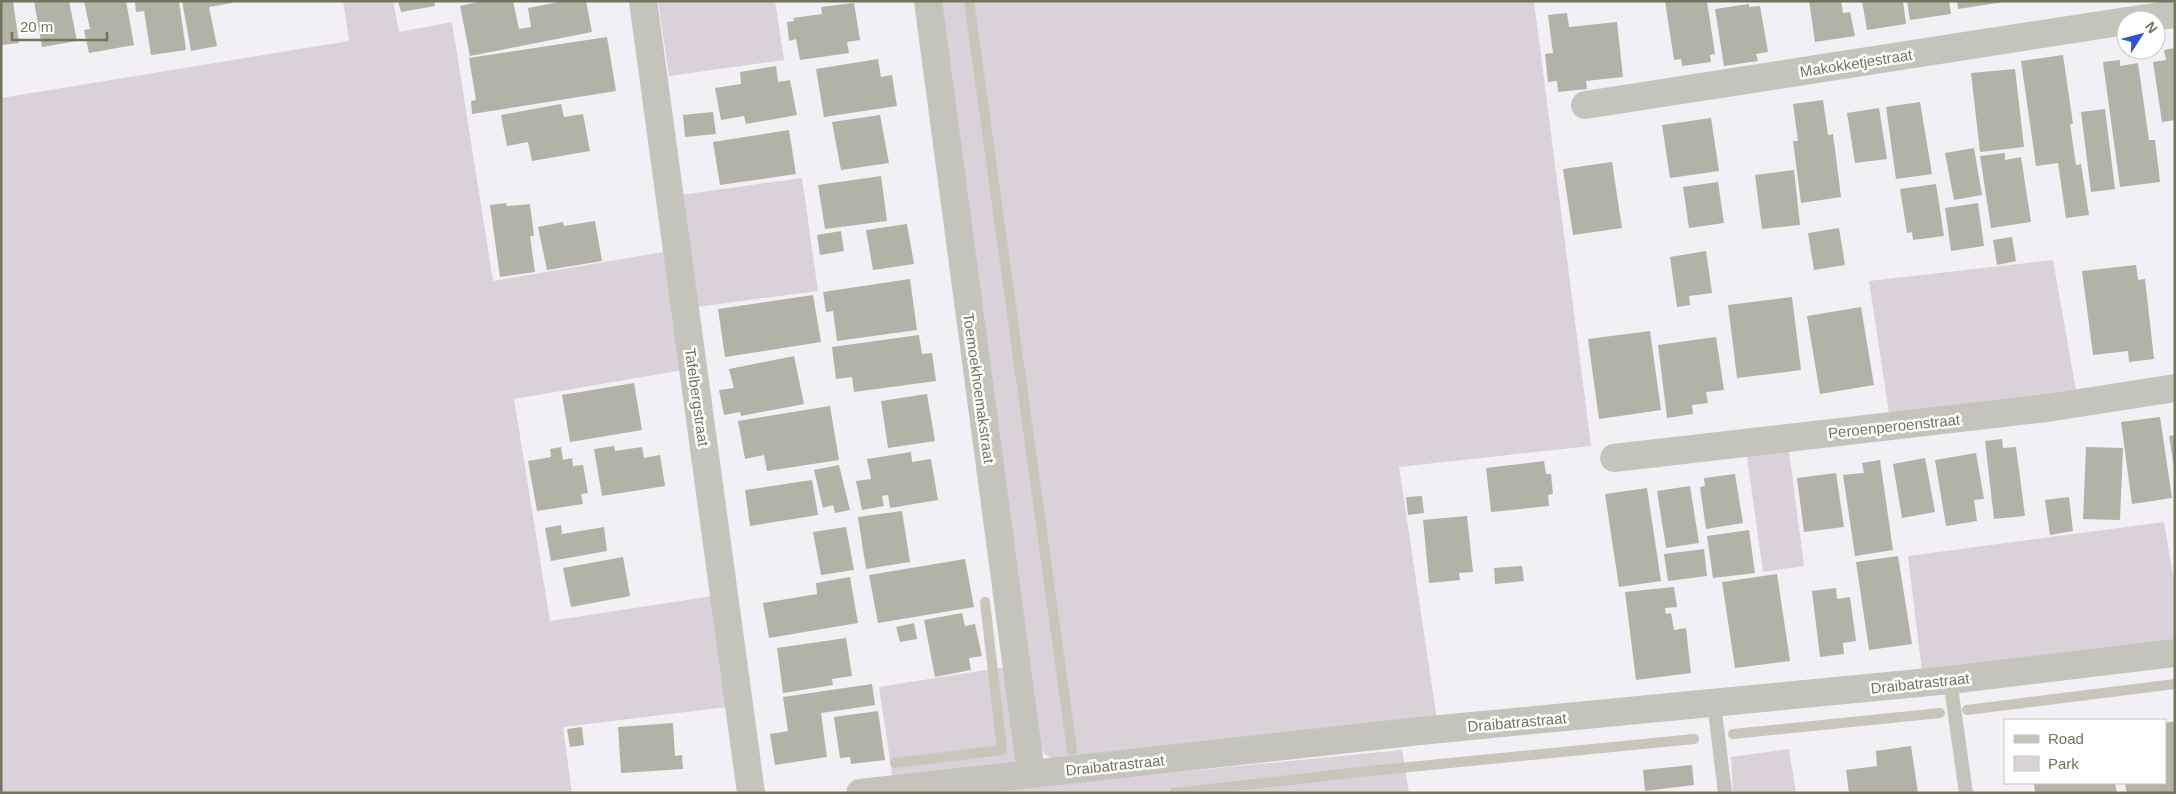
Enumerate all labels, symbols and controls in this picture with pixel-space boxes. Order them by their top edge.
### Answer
scale bar [12,10,108,42]
north arrow [2116,10,2166,60]
text: 20 m [20,18,53,35]
text: N [2142,19,2161,36]
street label: Makokketjestraat [1799,46,1914,80]
street label: Toemoekhoemakstraat [960,312,998,465]
street label: Tafelbergstraat [682,347,712,448]
street label: Peroenperoenstraat [1827,411,1962,441]
street label: Draibatrastraat [1870,669,1971,697]
street label: Draibatrastraat [1467,709,1568,735]
legend [2004,719,2166,784]
text: Road [2048,730,2084,747]
street label: Draibatrastraat [1065,751,1166,779]
text: Park [2048,755,2079,772]

